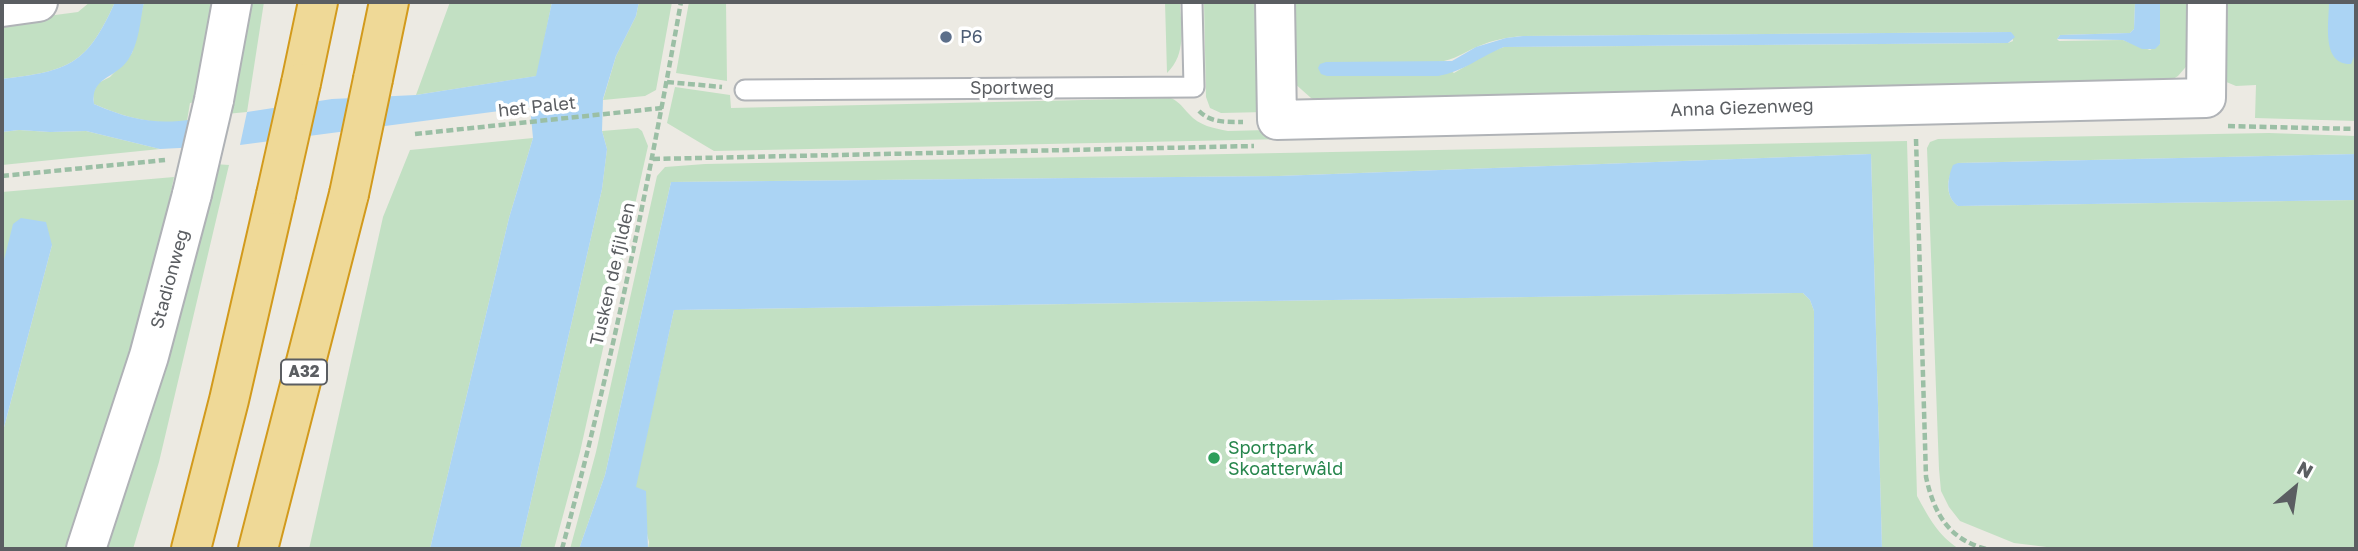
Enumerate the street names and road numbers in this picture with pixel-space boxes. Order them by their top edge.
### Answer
street label: Sportweg [970,77,1054,99]
street label: het Palet [497,92,577,122]
street label: Anna Giezenweg [1670,95,1814,121]
street label: Tusken de fjilden [586,200,640,348]
street label: Stadionweg [146,227,194,331]
road number: A32 [281,360,327,384]

